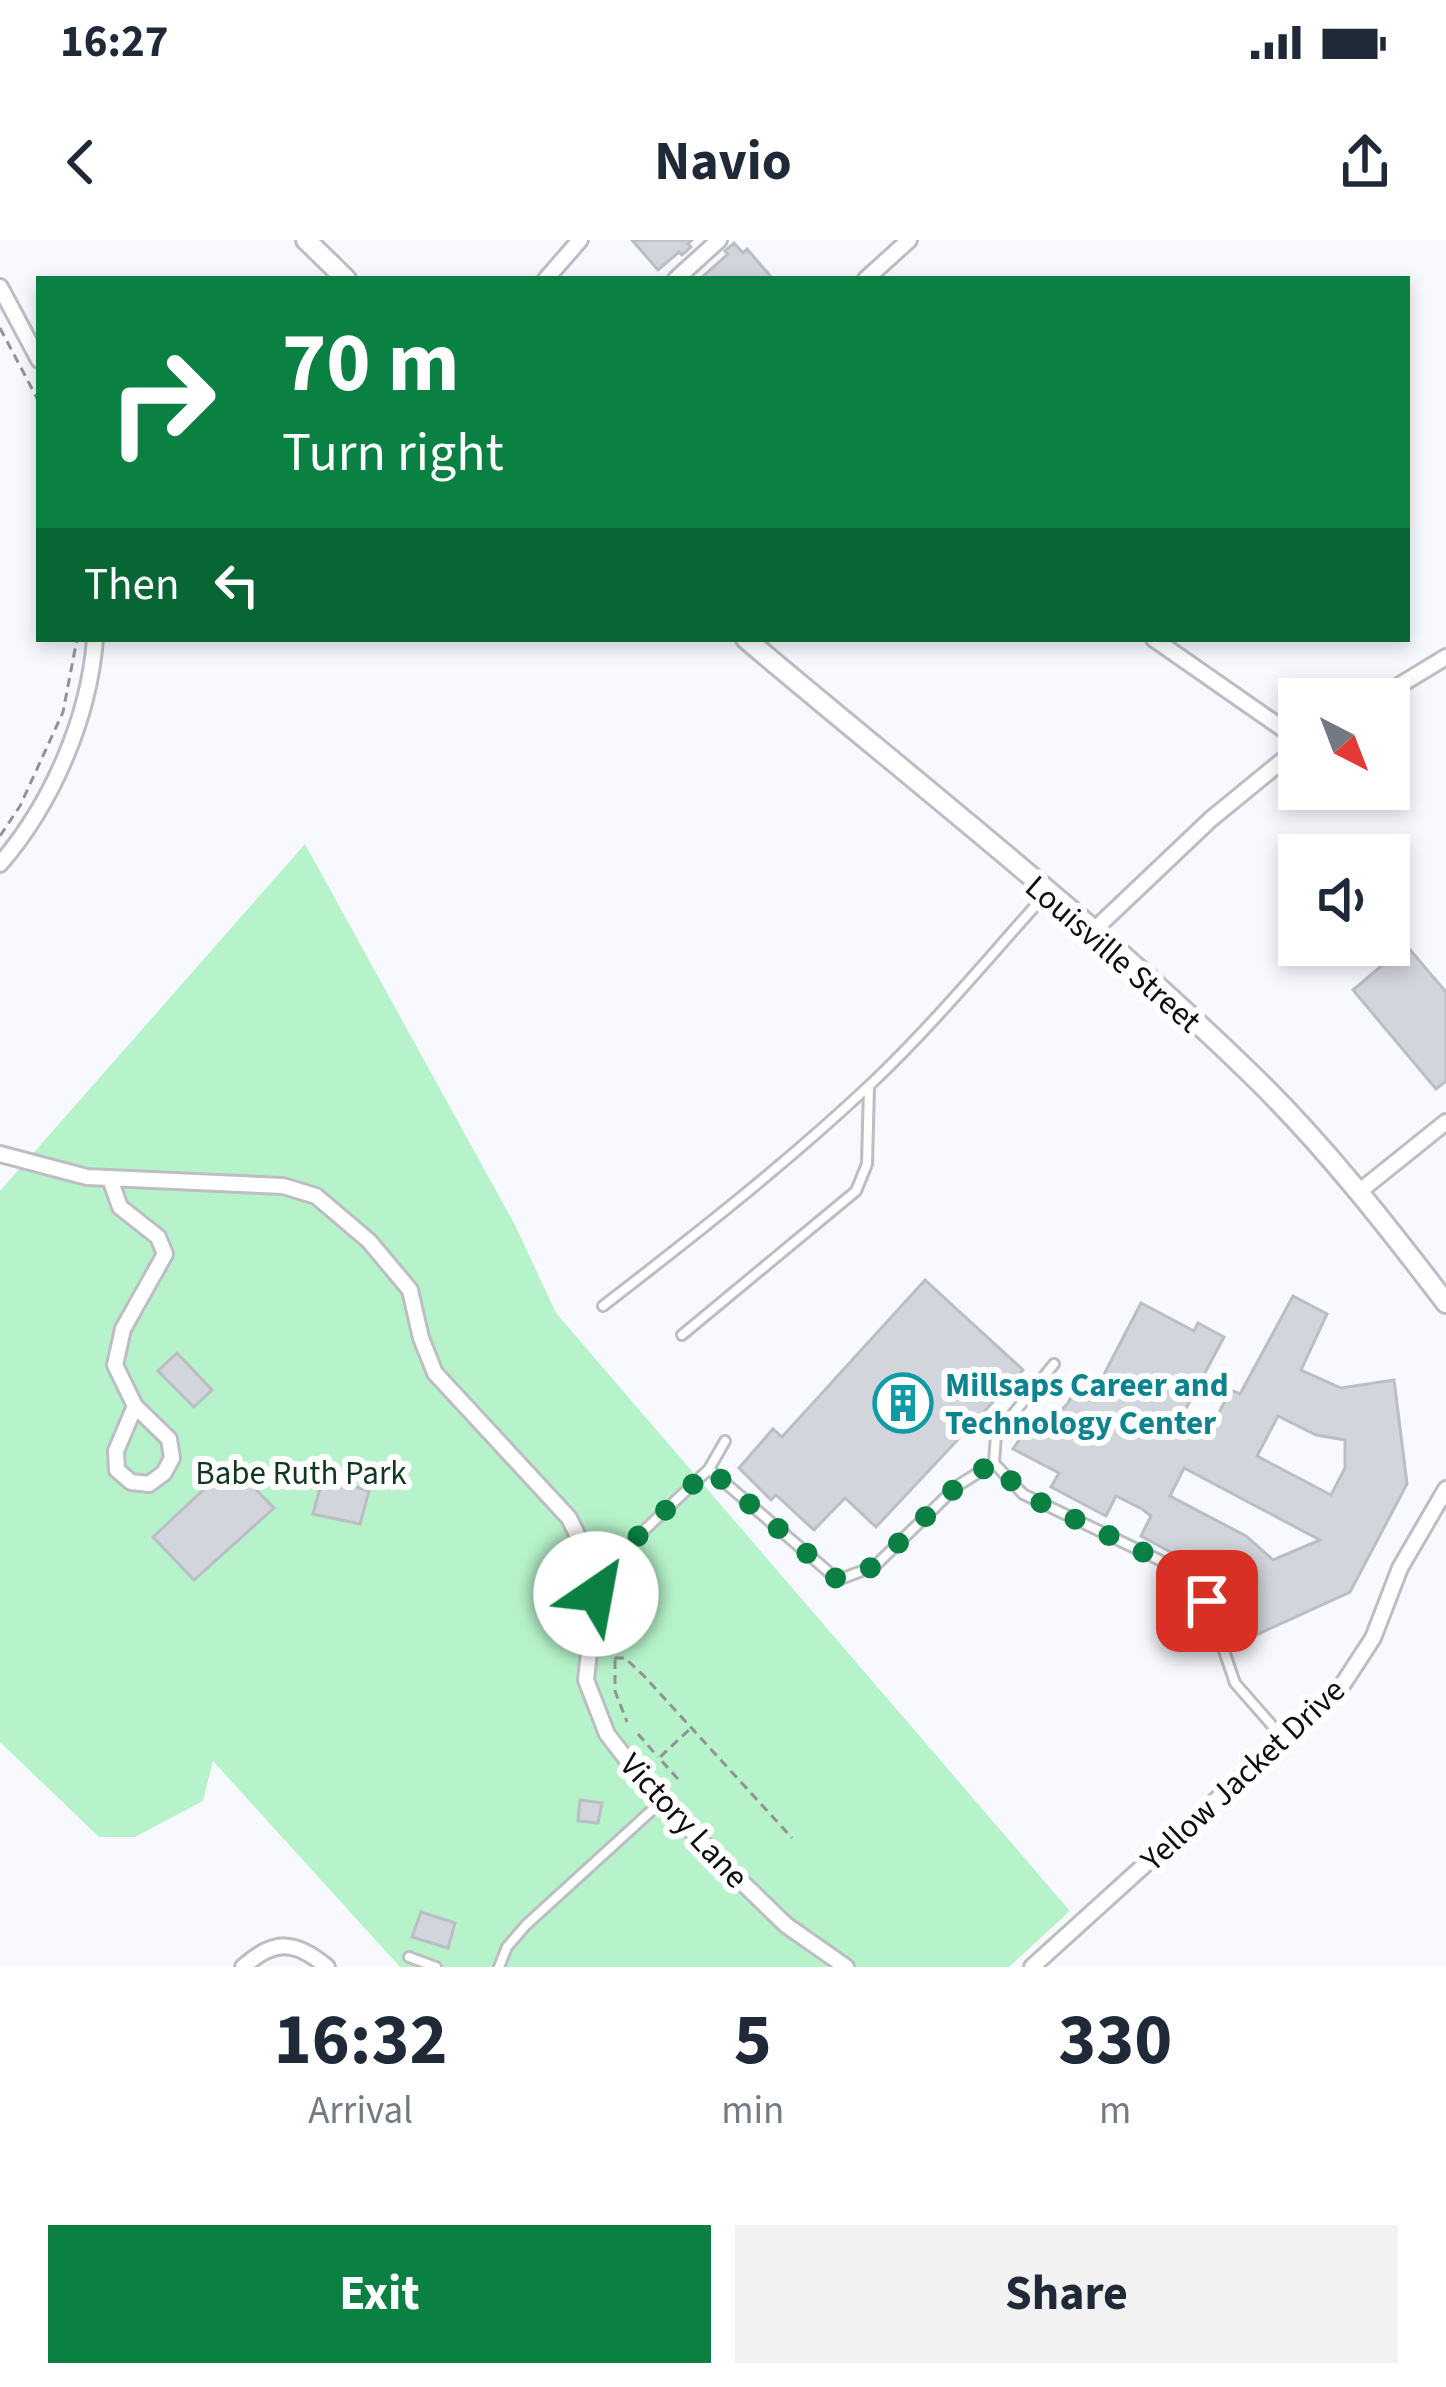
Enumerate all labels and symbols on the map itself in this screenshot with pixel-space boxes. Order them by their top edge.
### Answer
north arrow [1278,678,1410,810]
street label: Louisville Street [1015,864,1211,1044]
place label: Millsaps Career and Technology Center [945,1362,1229,1447]
building icon: Millsaps Career and Technology Center [872,1372,934,1434]
park label: Babe Ruth Park [195,1450,407,1497]
position arrow [533,1531,659,1657]
pin [1156,1550,1258,1652]
street label: Yellow Jacket Drive [1130,1668,1356,1883]
street label: Victory Lane [609,1743,759,1899]

